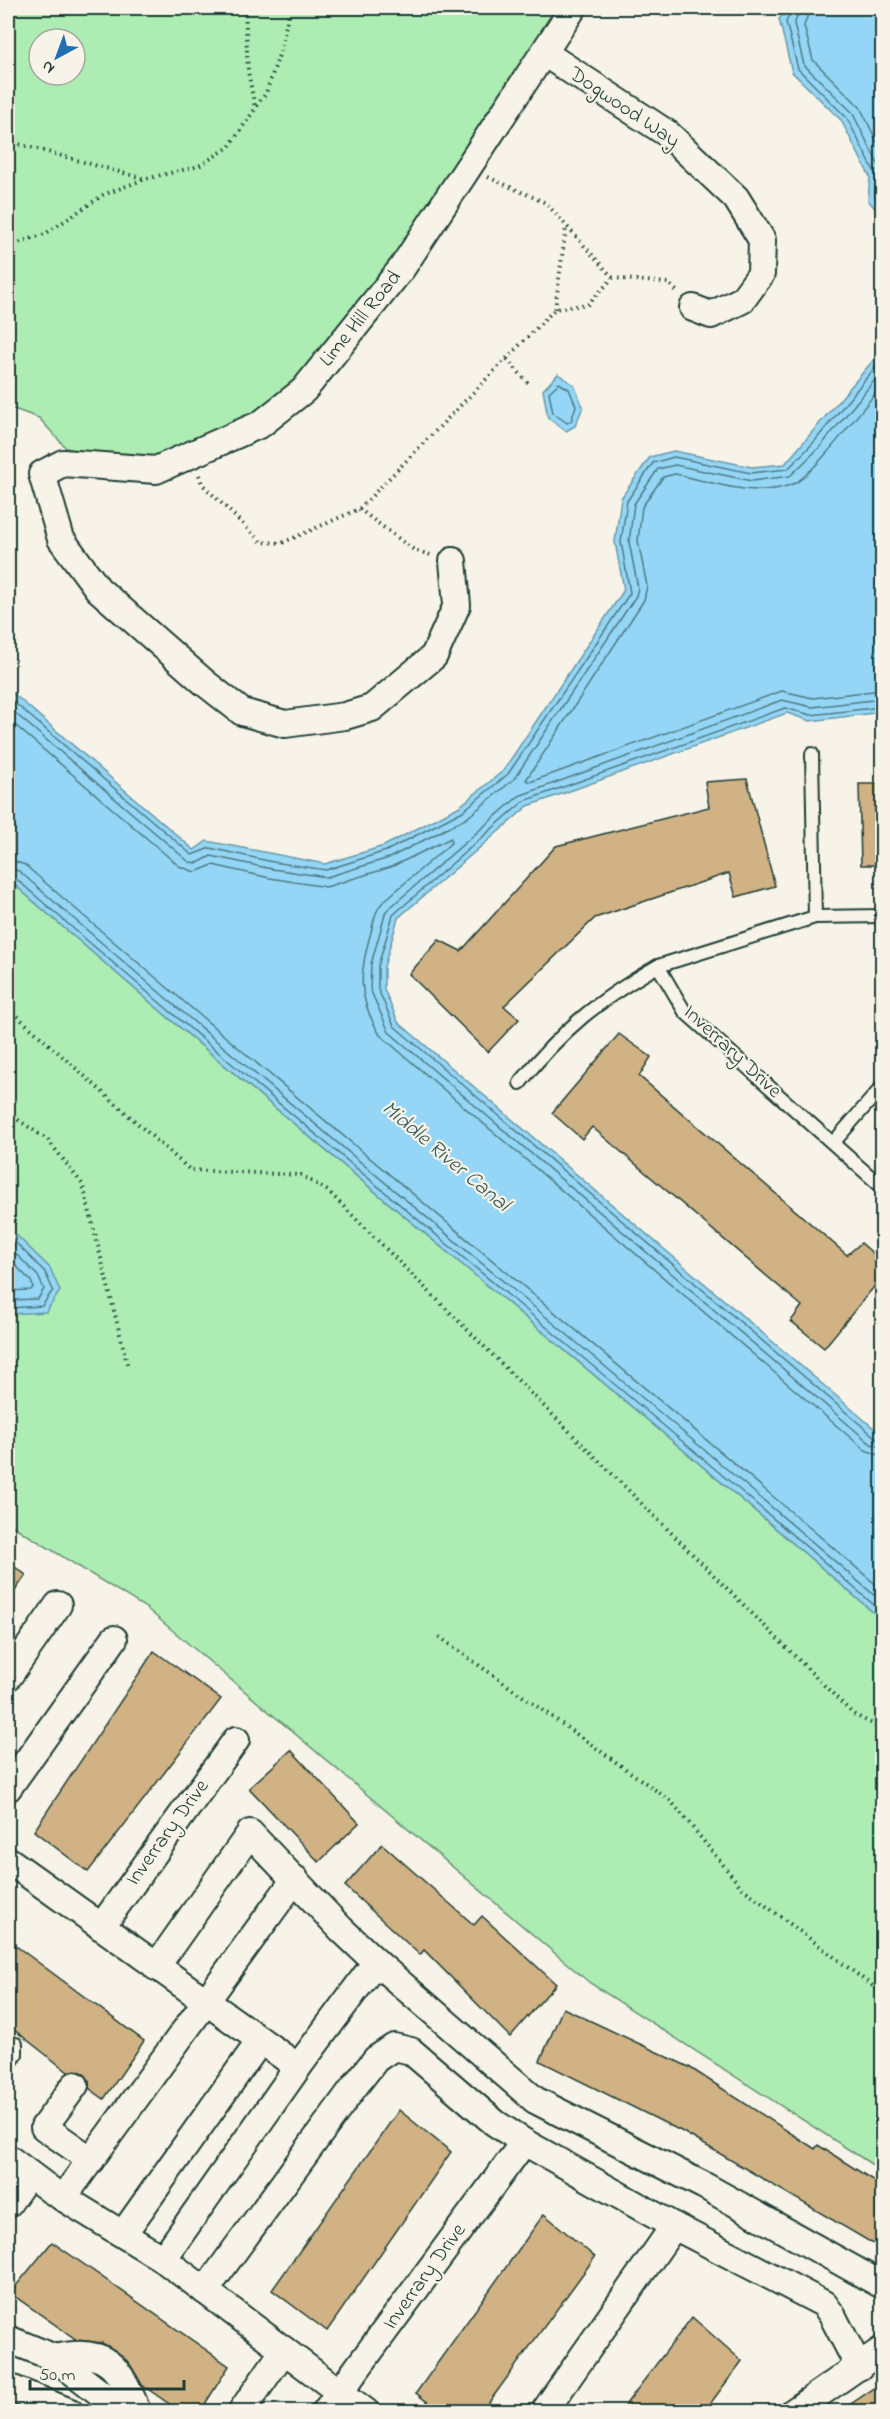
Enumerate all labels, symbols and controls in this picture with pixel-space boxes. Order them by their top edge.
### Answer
north arrow [27,27,87,87]
text: N [36,54,60,79]
street label: Dogwood Way [561,59,685,158]
street label: Lime Hill Road [313,264,409,374]
street label: Inverrary Drive [675,998,788,1107]
water label: Middle River Canal [374,1094,518,1222]
street label: Inverrary Drive [119,1773,219,1894]
street label: Inverrary Drive [376,2217,476,2338]
scale bar [30,2353,184,2391]
text: 50 m [39,2363,76,2389]

